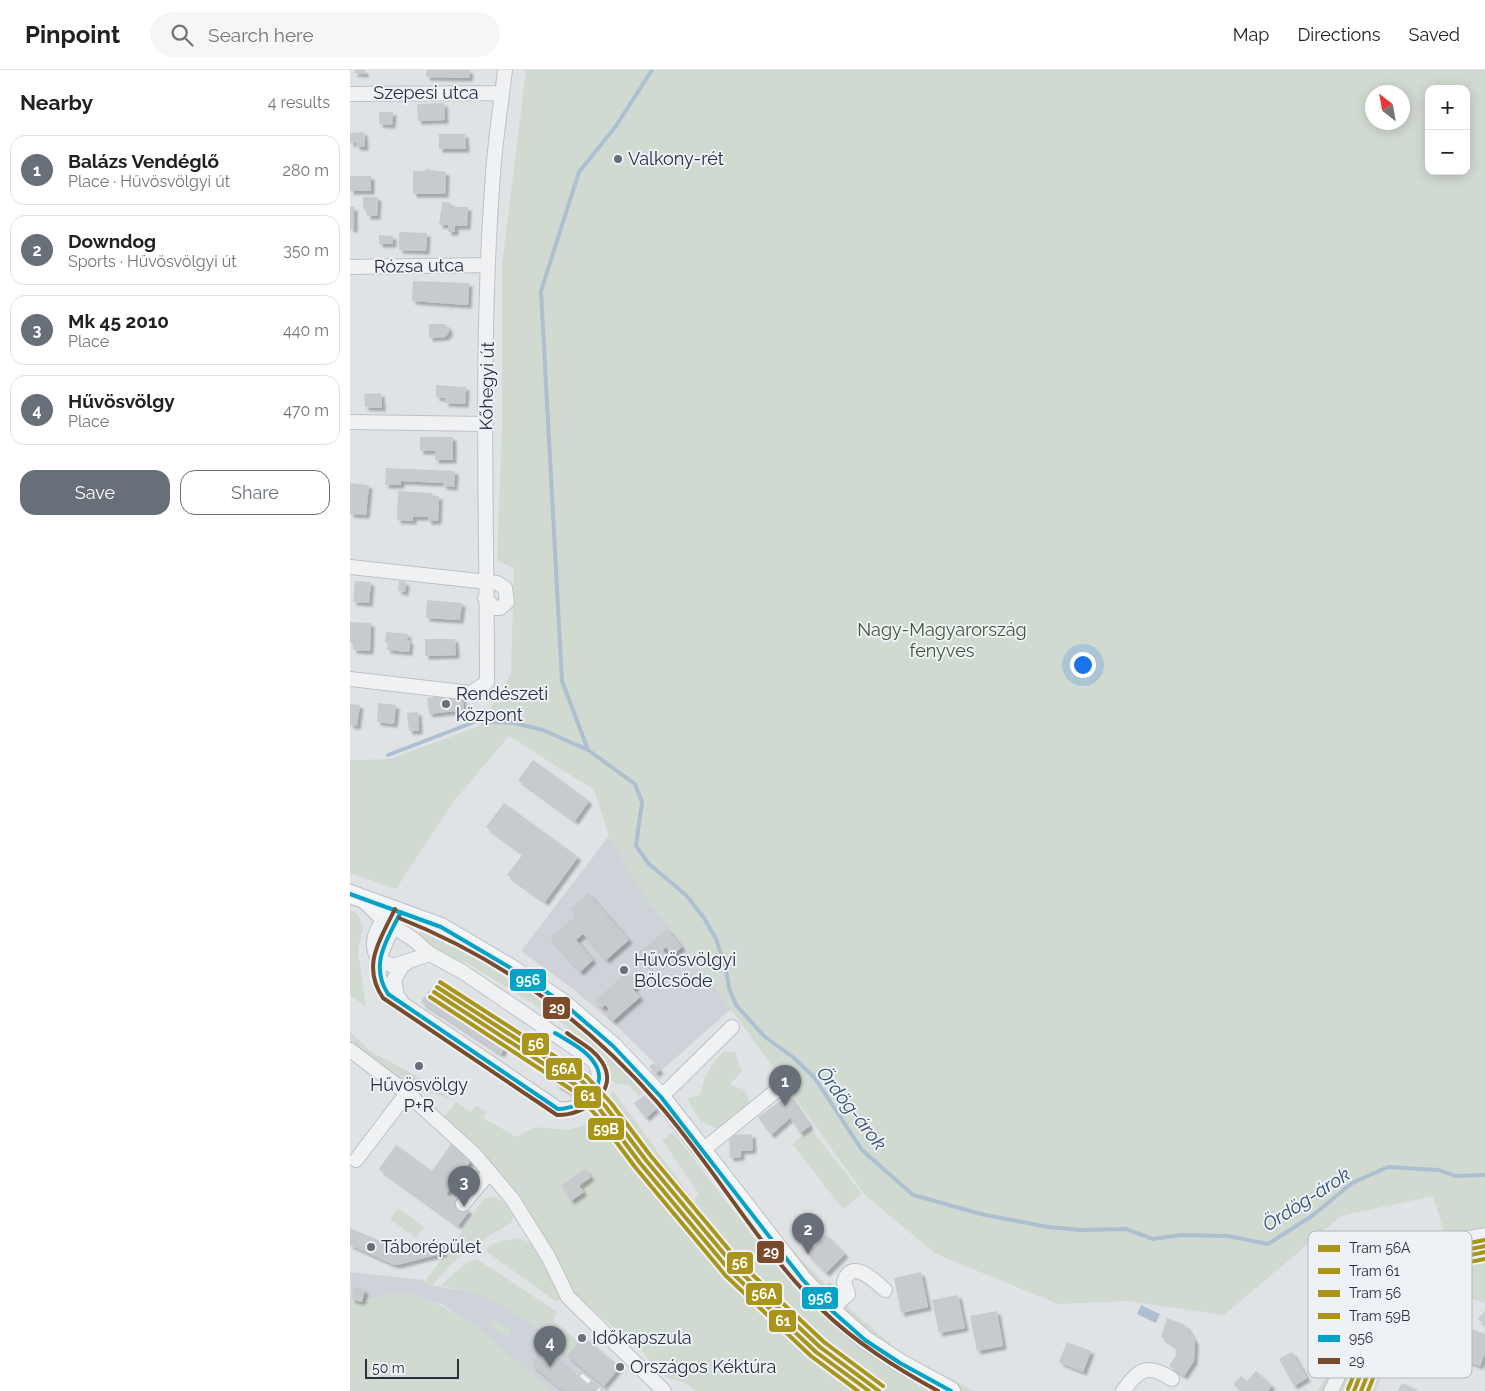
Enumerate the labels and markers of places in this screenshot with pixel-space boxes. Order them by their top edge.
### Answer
place label: Valkony-rét [628,148,724,169]
marker: Valkony-rét [612,153,624,165]
place label: Rendészeti központ [456,683,548,725]
marker: Rendészeti központ [440,698,452,710]
place label: Hűvösvölgyi Bölcsőde [634,949,736,991]
marker: Hűvösvölgyi Bölcsőde [618,964,630,976]
marker: Hűvösvölgy P+R [413,1060,425,1072]
pin: 1 [769,1065,801,1106]
place label: Hűvösvölgy P+R [370,1074,468,1116]
pin: 3 [448,1166,480,1207]
pin: 2 [792,1213,824,1254]
place label: Táborépület [381,1236,482,1257]
marker: Táborépület [365,1241,377,1253]
pin: 4 [534,1326,566,1367]
place label: Időkapszula [592,1327,692,1348]
marker: Időkapszula [576,1332,588,1344]
place label: Országos Kéktúra [630,1356,776,1377]
marker: Országos Kéktúra [614,1361,626,1373]

